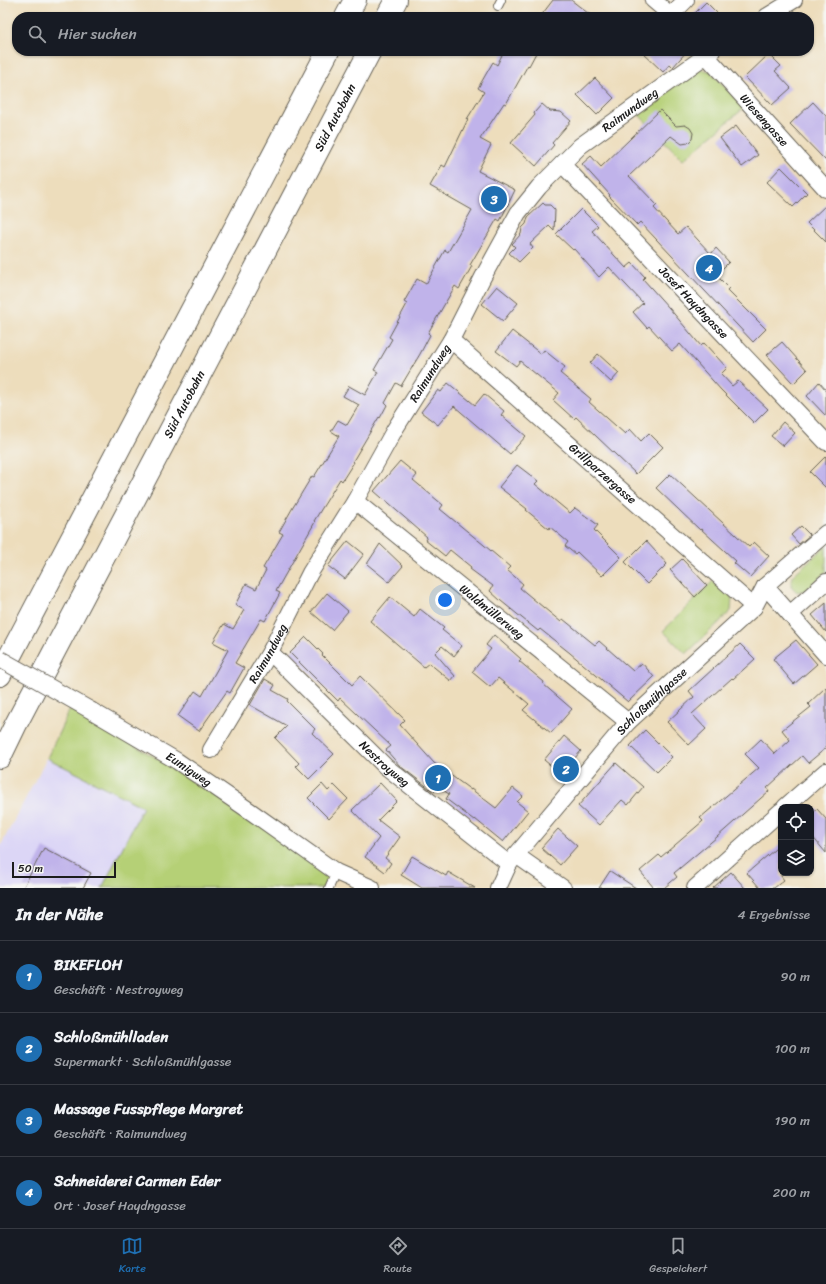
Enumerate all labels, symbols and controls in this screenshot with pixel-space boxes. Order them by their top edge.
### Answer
search box [12,12,814,56]
text: Hier suchen [58,21,137,47]
icon: search [26,23,48,45]
street label: Süd Autobahn [308,79,362,155]
street label: Raimundweg [597,82,663,138]
street label: Wiesengasse [734,88,794,152]
pin: 3 [481,184,507,214]
pin: 4 [696,253,722,283]
street label: Josef Haydngasse [652,260,734,344]
street label: Raimundweg [403,340,457,407]
street label: Süd Autobahn [157,366,212,442]
street label: Grillparzergasse [563,437,642,510]
street label: Waldmüllerweg [454,578,529,645]
your location [435,590,455,610]
street label: Raimundweg [242,620,294,688]
street label: Schloßmühlgasse [610,662,692,740]
street label: Nestroyweg [354,735,415,793]
street label: Eumigweg [161,746,216,793]
pin: 2 [553,754,579,784]
pin: 1 [425,763,451,793]
map controls [778,804,814,876]
button: locate [778,804,814,840]
button: layers [778,840,814,876]
text: 50 m [18,859,43,878]
scale bar [12,860,116,879]
text: In der Nähe [16,899,103,929]
text: 4 Ergebnisse [738,903,810,926]
text: BIKEFLOH [54,952,122,978]
text: 1 [26,965,32,988]
text: 90 m [780,965,810,988]
text: Geschäft · Nestroyweg [54,978,184,1001]
text: Schloßmühlladen [54,1024,168,1050]
text: 2 [25,1037,33,1060]
text: 100 m [775,1037,810,1060]
text: Supermarkt · Schloßmühlgasse [54,1050,232,1073]
text: Massage Fusspflege Margret [54,1096,243,1122]
text: 3 [25,1109,33,1132]
text: 190 m [775,1109,810,1132]
text: Geschäft · Raimundweg [54,1122,187,1145]
text: Schneiderei Carmen Eder [54,1168,220,1194]
text: 4 [25,1181,33,1204]
text: 200 m [773,1181,810,1204]
text: Ort · Josef Haydngasse [54,1194,186,1217]
tab: Karte [119,1235,146,1278]
tab: Route [383,1235,412,1278]
tab: Gespeichert [649,1235,707,1278]

